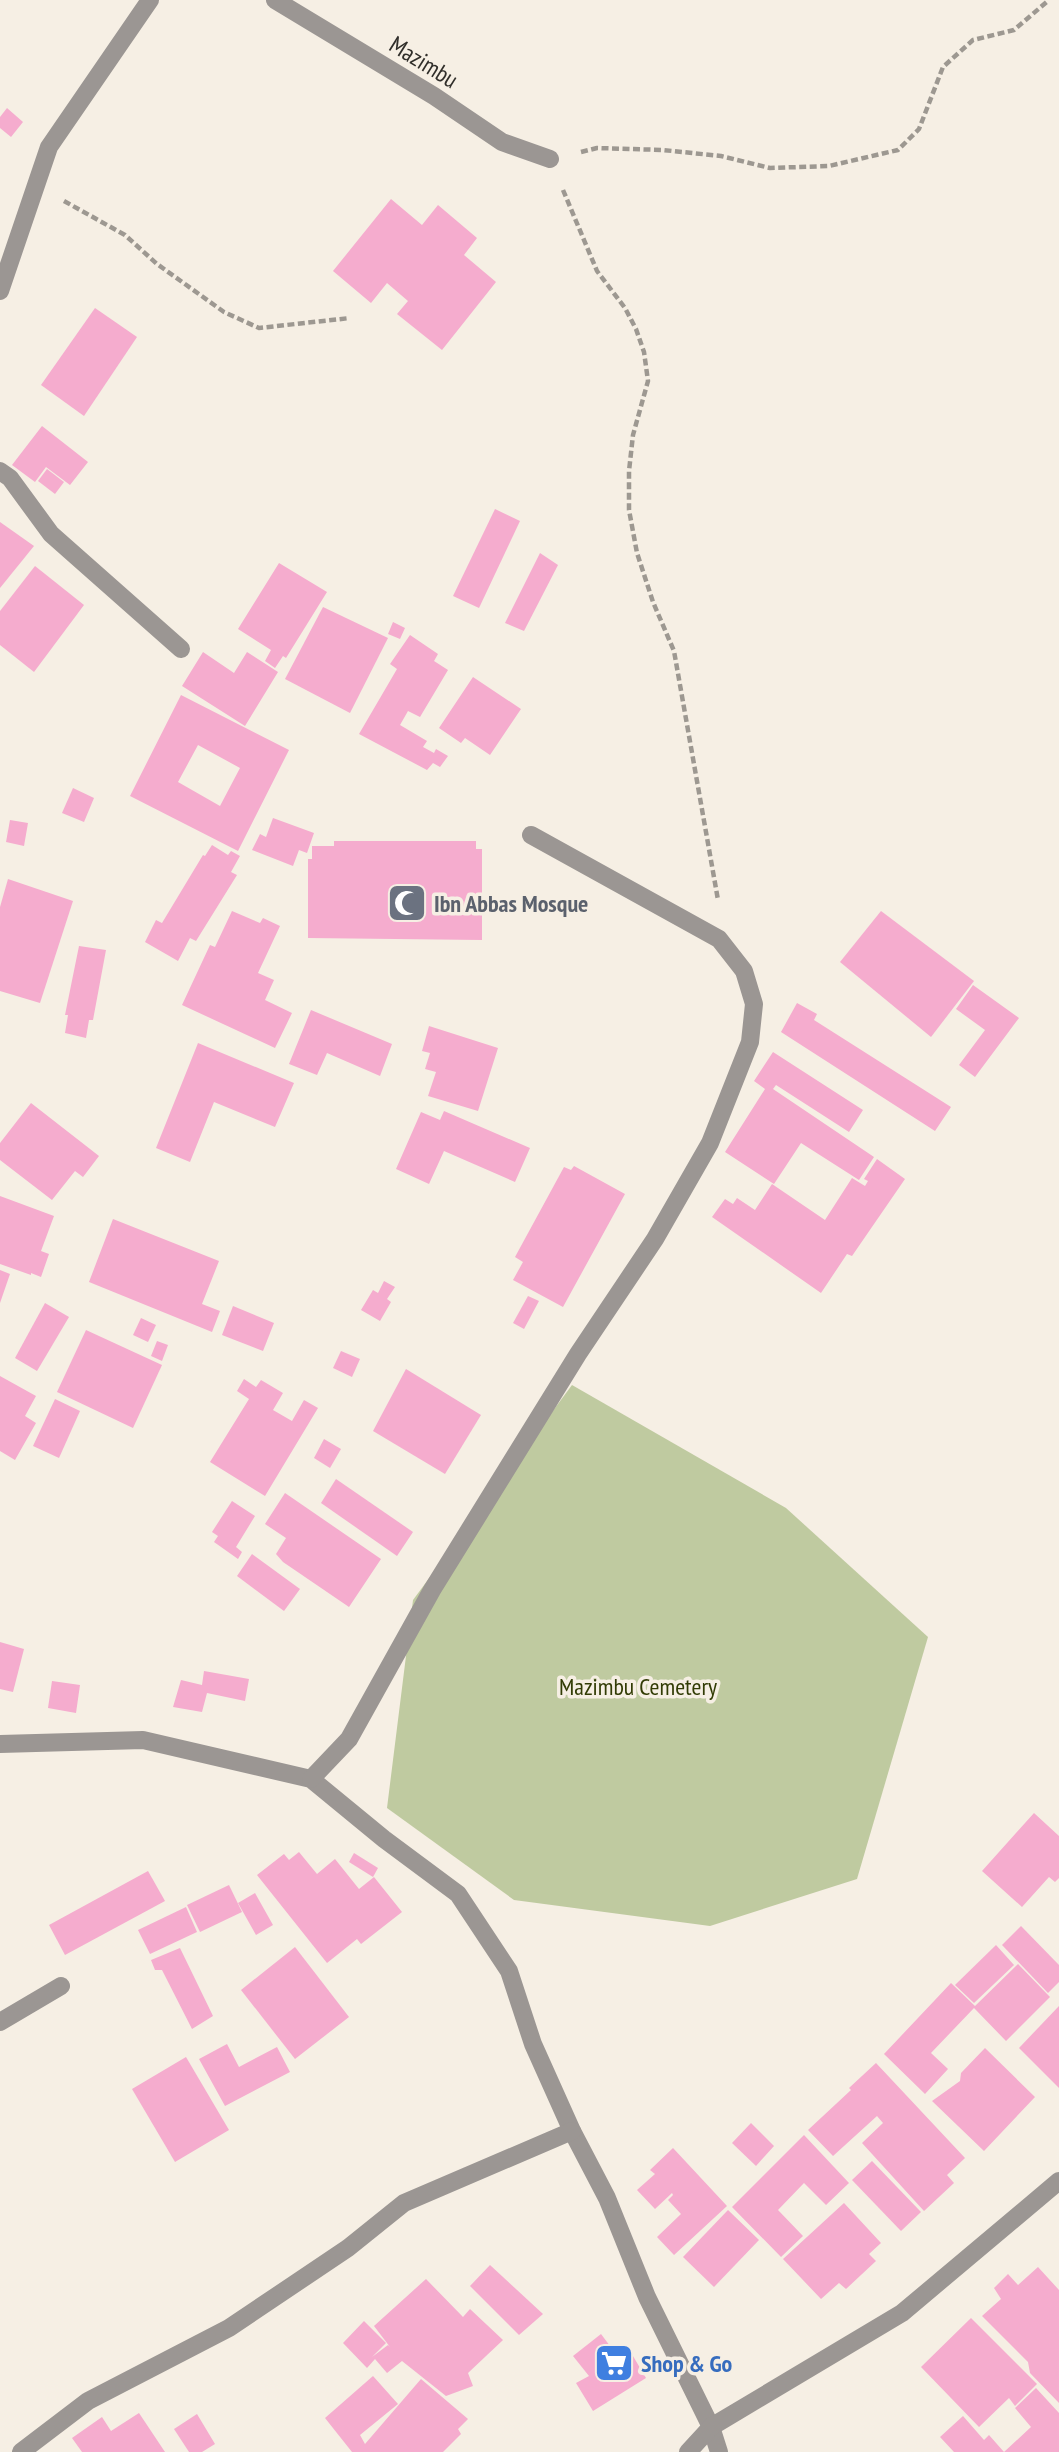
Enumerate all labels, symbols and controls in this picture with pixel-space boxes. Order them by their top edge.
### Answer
street label: Mazimbu [384,29,464,95]
mosque icon: Ibn Abbas Mosque [386,882,428,924]
place label: Ibn Abbas Mosque [434,888,588,919]
park label: Mazimbu Cemetery [559,1671,717,1702]
supermarket icon: Shop & Go [593,2342,635,2384]
place label: Shop & Go [641,2348,732,2379]

